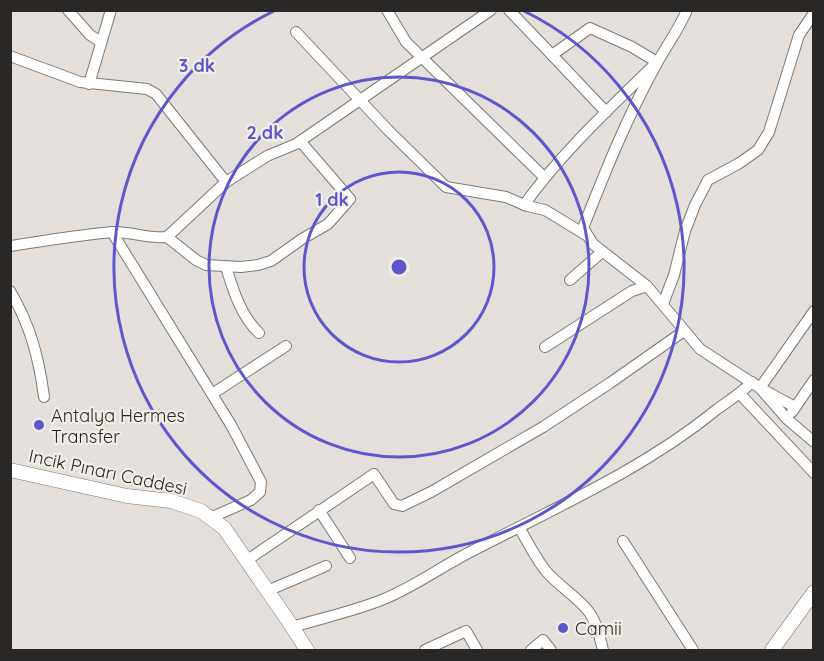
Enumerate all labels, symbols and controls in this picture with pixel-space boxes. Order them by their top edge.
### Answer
text: 3 dk [179,54,215,77]
text: 2 dk [247,121,283,144]
text: 1 dk [315,188,349,211]
centre of rings [389,257,409,277]
place label: Antalya Hermes Transfer [51,404,185,448]
marker: Antalya Hermes Transfer [32,418,46,432]
street label: Incik Pınarı Caddesi [27,444,189,500]
place label: Camii [575,617,622,640]
marker: Camii [556,621,570,635]

